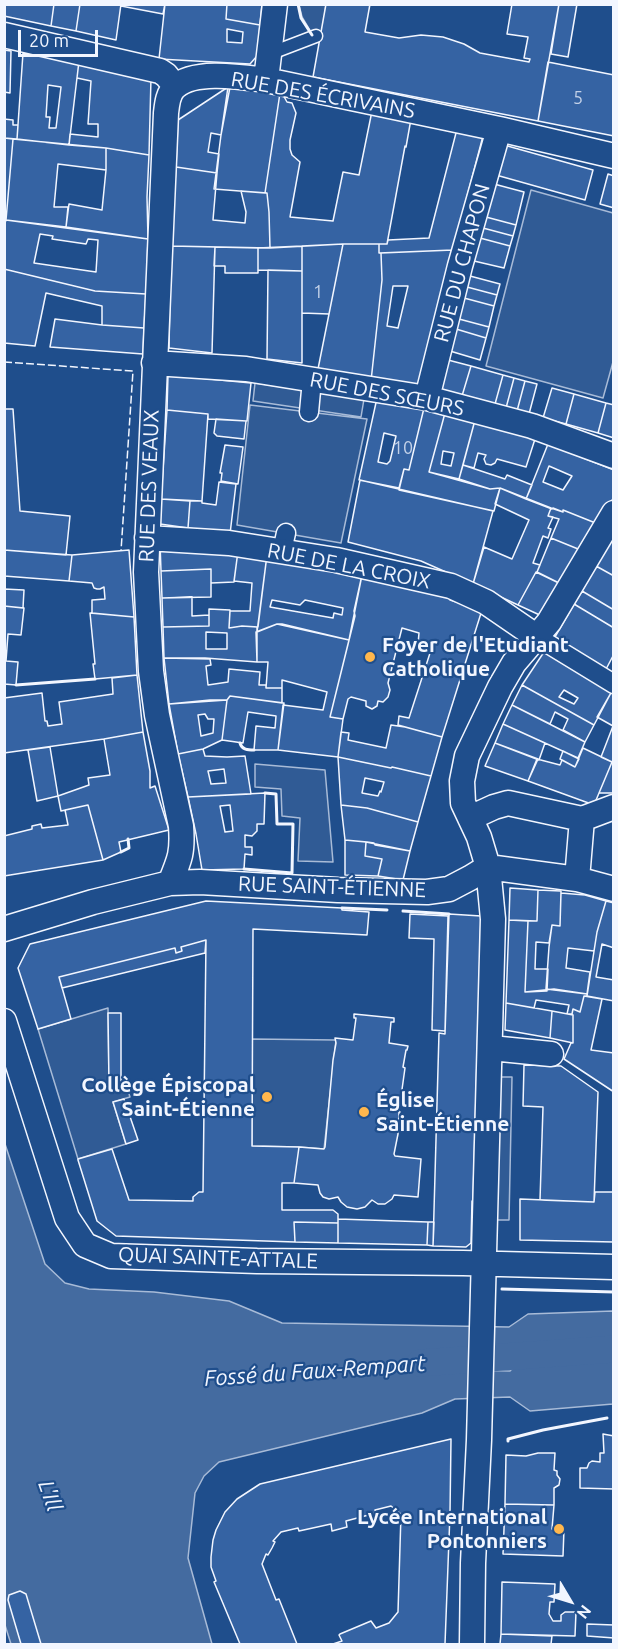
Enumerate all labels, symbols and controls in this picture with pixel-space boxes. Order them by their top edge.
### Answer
scale bar [21,18,100,56]
text: 20 m [29,30,69,50]
street label: RUE DES ÉCRIVAINS [229,66,417,124]
house number: 5 [573,87,583,109]
street label: RUE DU CHAPON [429,181,495,345]
house number: 1 [313,281,323,303]
street label: RUE DES SŒURS [308,367,466,421]
street label: RUE DES VEAUX [134,409,164,563]
house number: 10 [393,437,413,459]
street label: RUE DE LA CROIX [265,538,433,594]
place label: Foyer de l'Etudiant Catholique [382,632,569,682]
marker: Foyer de l'Etudiant Catholique [363,650,377,664]
street label: RUE SAINT-ÉTIENNE [237,871,427,903]
place label: Collège Épiscopal Saint-Étienne [81,1072,255,1122]
place label: Église Saint-Étienne [376,1087,509,1137]
marker: Collège Épiscopal Saint-Étienne [260,1090,274,1104]
marker: Église Saint-Étienne [357,1105,371,1119]
street label: QUAI SAINTE-ATTALE [117,1242,319,1274]
water label: Fossé du Faux-Rempart [203,1350,427,1392]
water label: L'Ill [32,1477,68,1515]
place label: Lycée International Pontonniers [357,1504,547,1554]
marker: Lycée International Pontonniers [552,1522,566,1536]
north arrow [540,1571,600,1631]
text: N [573,1602,595,1622]

